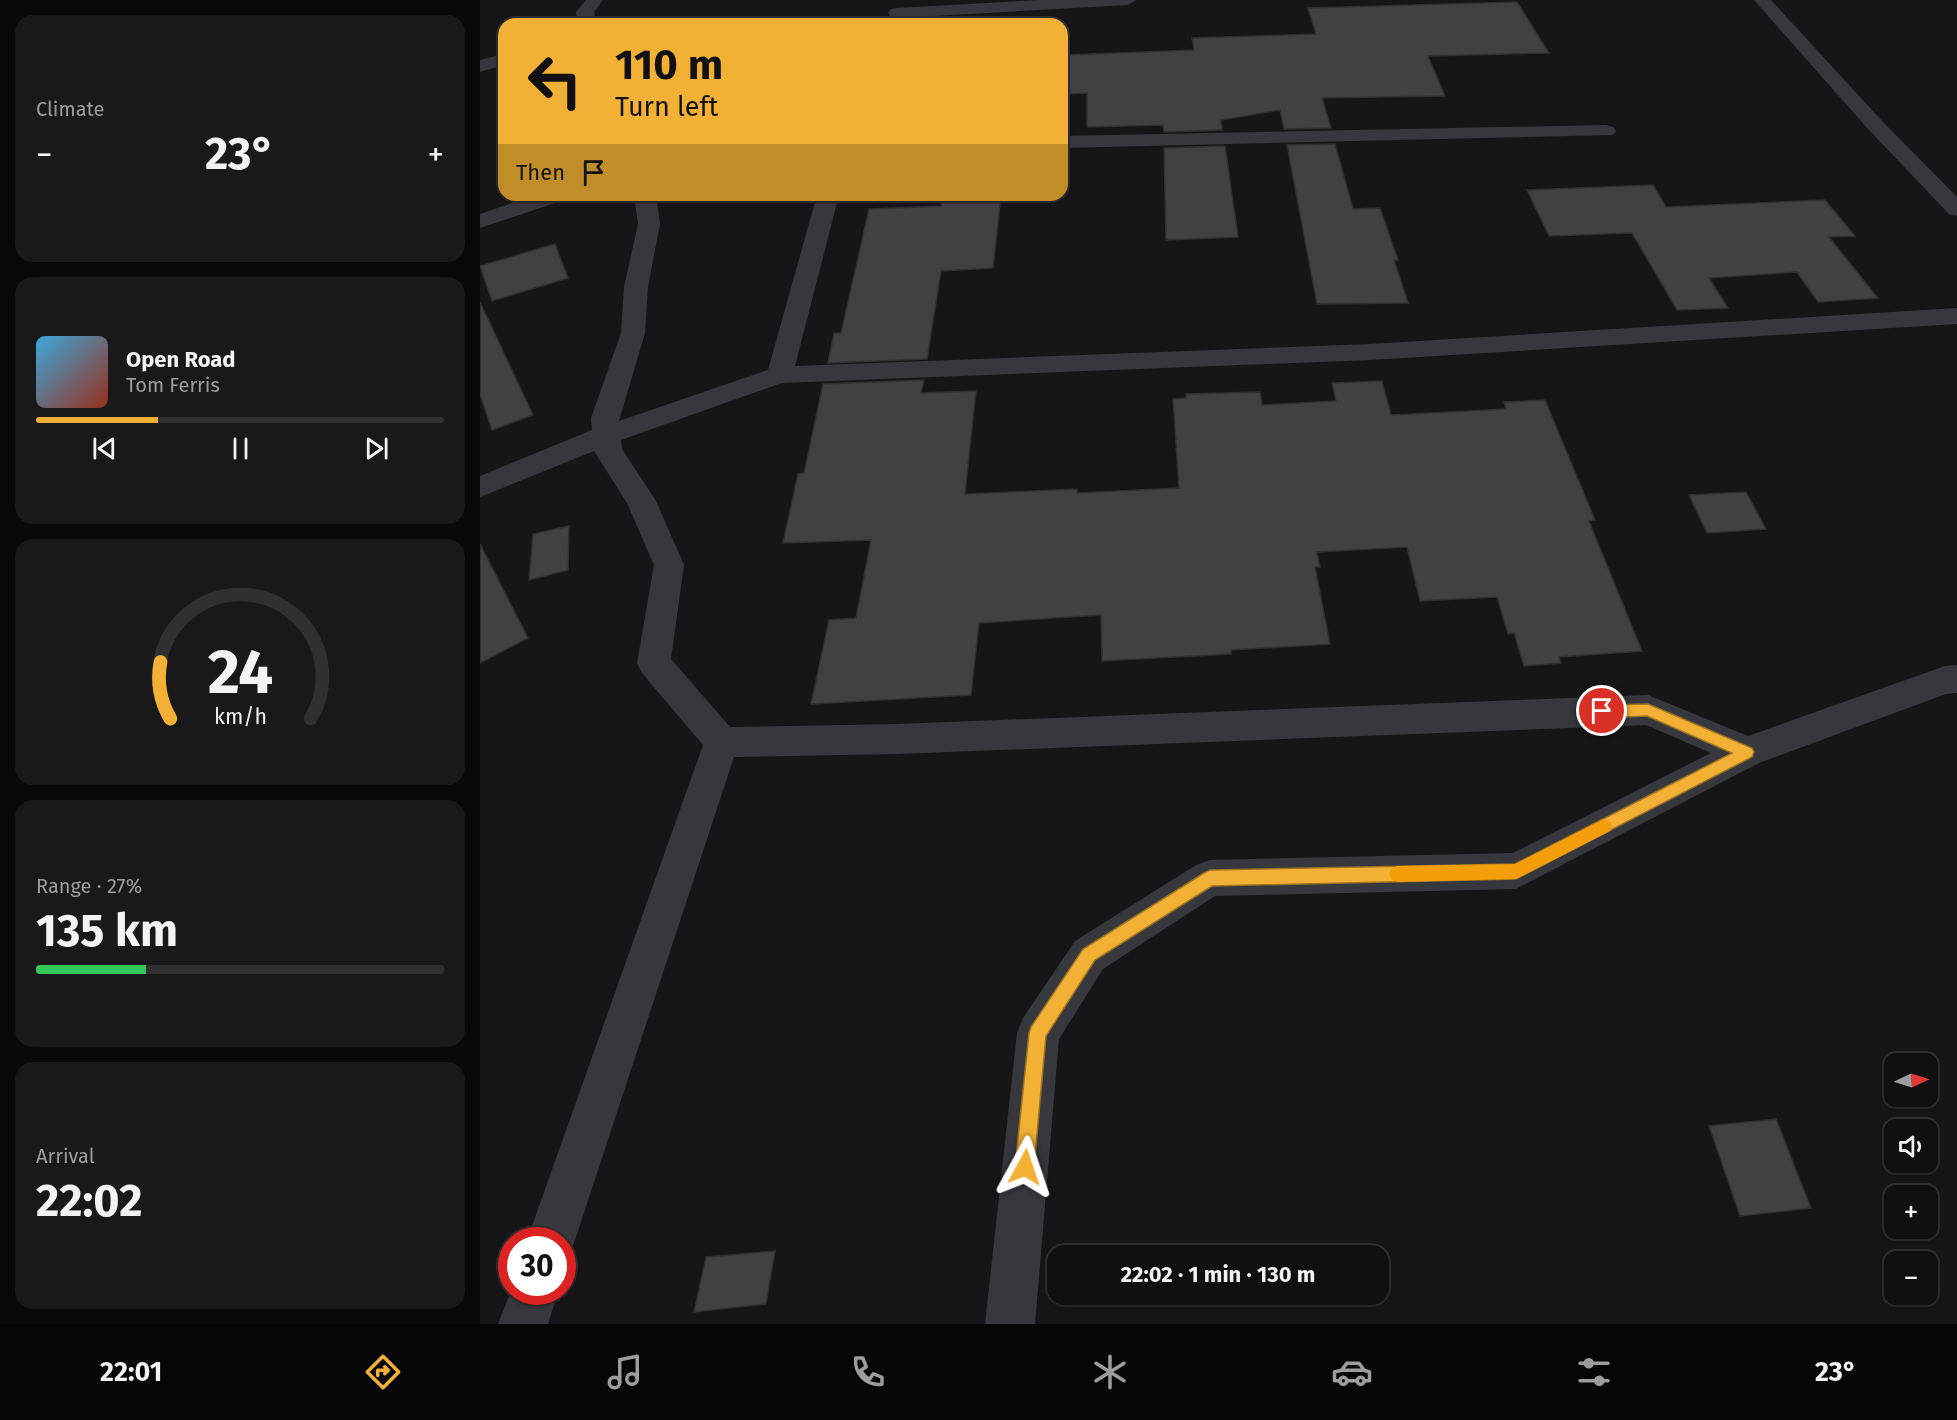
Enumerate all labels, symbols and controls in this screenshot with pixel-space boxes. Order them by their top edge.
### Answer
text: 110 m [615,40,723,90]
icon: left [516,42,594,120]
text: Turn left [615,91,718,123]
text: Climate [36,97,104,121]
text: 23° [205,127,275,181]
text: − [36,135,53,175]
text: + [428,135,444,175]
icon: arrive [577,156,610,189]
text: Then [516,159,565,186]
text: Open Road [126,346,236,373]
text: Tom Ferris [126,373,220,397]
icon: previous [88,432,121,465]
icon: pause [224,432,257,465]
icon: next [360,432,393,465]
text: 24 [207,635,273,710]
pin [1576,685,1627,736]
icon: arrive [1585,694,1618,727]
text: km/h [213,704,267,730]
text: Range · 27% [36,874,142,898]
text: 135 km [36,904,178,958]
north arrow [1884,1053,1938,1107]
map controls [1884,1053,1938,1305]
button: sound [1884,1119,1938,1173]
position arrow [993,1135,1057,1199]
text: Arrival [36,1144,95,1168]
text: 22:02 [36,1174,142,1228]
button: + [1884,1185,1938,1239]
speed limit sign: 30 [498,1227,576,1305]
button: − [1884,1251,1938,1305]
text: 22:02 · 1 min · 130 m [1121,1261,1315,1288]
icon: directions [362,1351,404,1393]
icon: music [604,1351,646,1393]
icon: phone [847,1351,889,1393]
icon: climate [1089,1351,1131,1393]
icon: car [1331,1351,1373,1393]
icon: filters [1573,1351,1615,1393]
text: 22:01 [100,1356,162,1388]
text: 23° [1815,1356,1857,1388]

